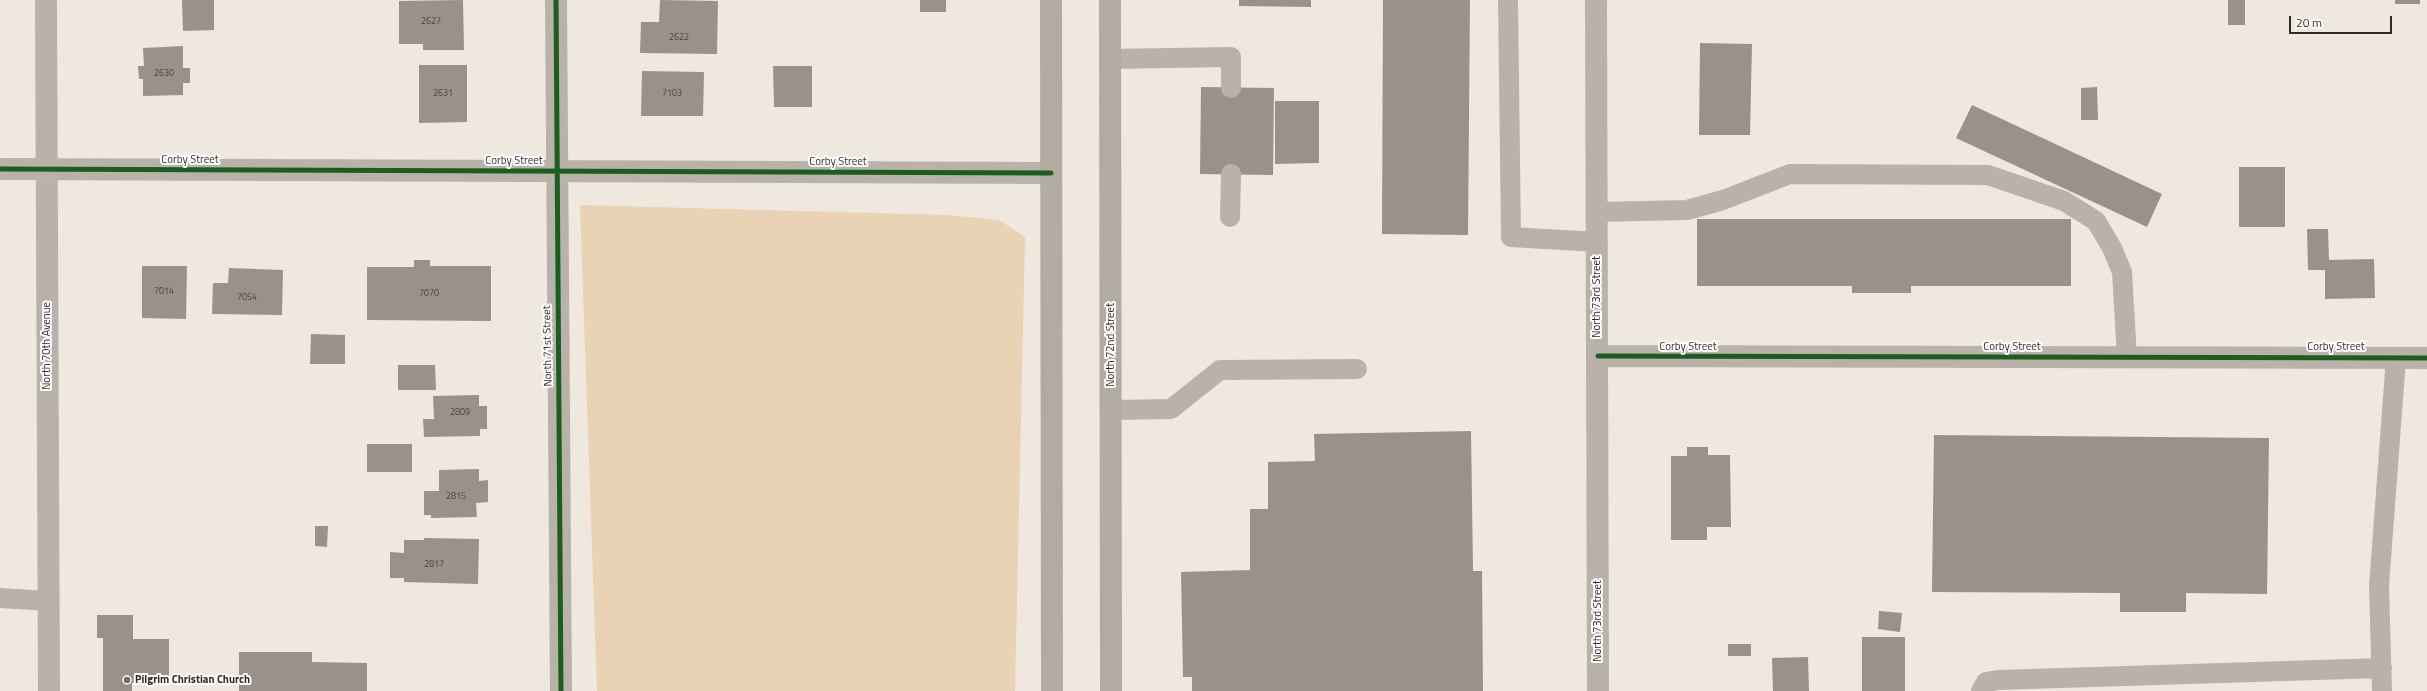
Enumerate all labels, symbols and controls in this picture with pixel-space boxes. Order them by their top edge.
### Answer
scale bar [2291,8,2394,34]
text: 20 m [2296,13,2322,32]
house number: 2627 [421,17,441,27]
house number: 2622 [669,33,689,43]
house number: 2630 [154,69,174,79]
house number: 2631 [433,89,453,99]
house number: 7103 [662,89,682,99]
street label: Corby Street [161,153,219,167]
street label: Corby Street [485,154,543,168]
street label: Corby Street [809,155,867,169]
street label: North 73rd Street [1590,256,1604,338]
house number: 7014 [154,287,174,297]
house number: 7070 [419,289,439,299]
house number: 7054 [237,293,257,303]
street label: North 70th Avenue [40,302,54,390]
street label: North 72nd Street [1104,303,1118,387]
street label: North 71st Street [541,305,555,387]
street label: Corby Street [1659,340,1717,354]
street label: Corby Street [1983,340,2041,354]
street label: Corby Street [2307,340,2365,354]
house number: 2809 [450,408,470,418]
house number: 2815 [446,492,466,502]
house number: 2817 [424,560,444,570]
street label: North 73rd Street [1591,580,1605,662]
place label: Pilgrim Christian Church [135,673,250,687]
marker: Pilgrim Christian Church [122,675,132,685]

